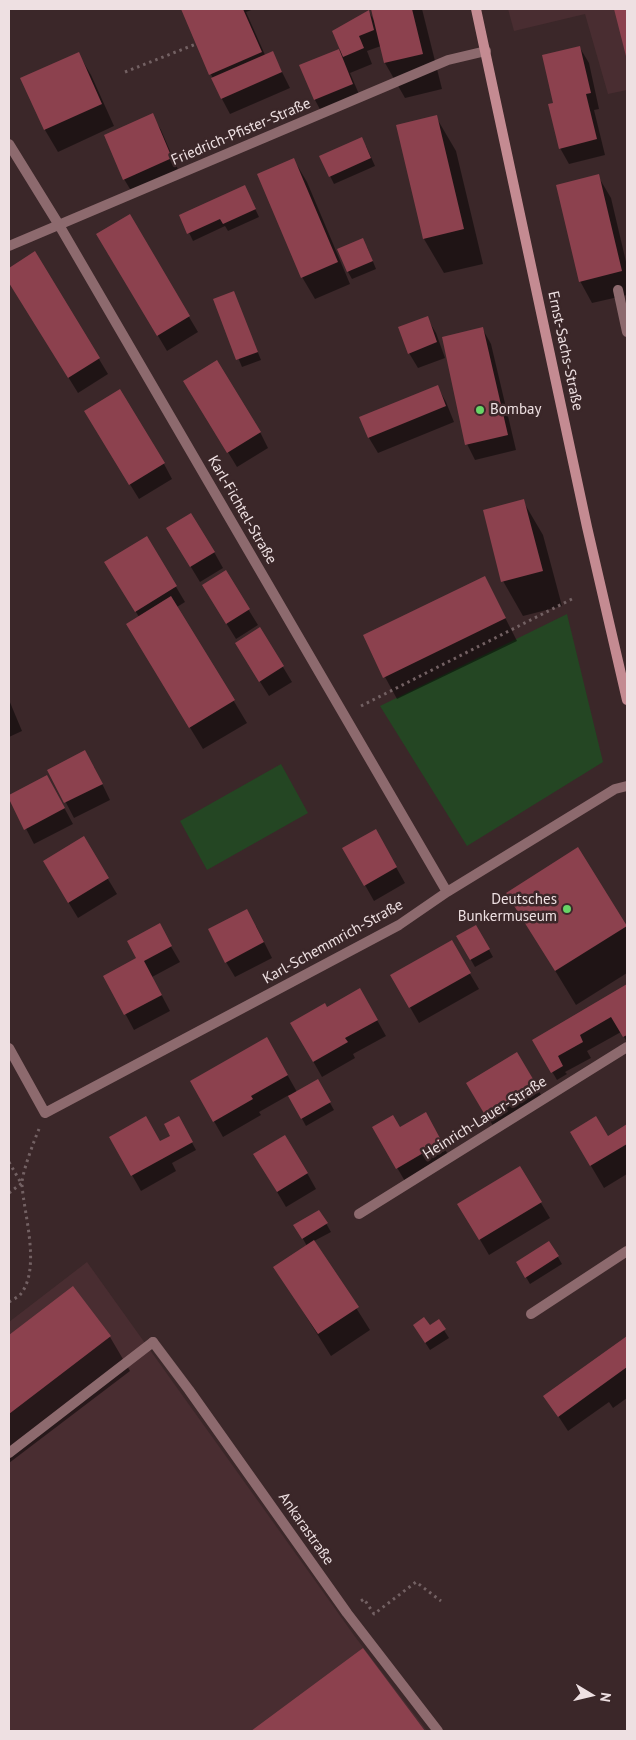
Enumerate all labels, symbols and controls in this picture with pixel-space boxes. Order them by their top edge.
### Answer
street label: Friedrich-Pfister-Straße [168,94,314,170]
street label: Ernst-Sachs-Straße [544,290,586,412]
place label: Bombay [490,401,542,419]
marker: Bombay [474,404,486,416]
street label: Karl-Fichtel-Straße [204,453,280,567]
place label: Deutsches Bunkermuseum [458,891,557,926]
street label: Karl-Schemmrich-Straße [260,896,406,988]
marker: Deutsches Bunkermuseum [561,903,573,915]
street label: Heinrich-Lauer-Straße [420,1073,550,1163]
street label: Ankarastraße [274,1489,338,1569]
north arrow [566,1670,616,1720]
text: N [596,1691,615,1703]

